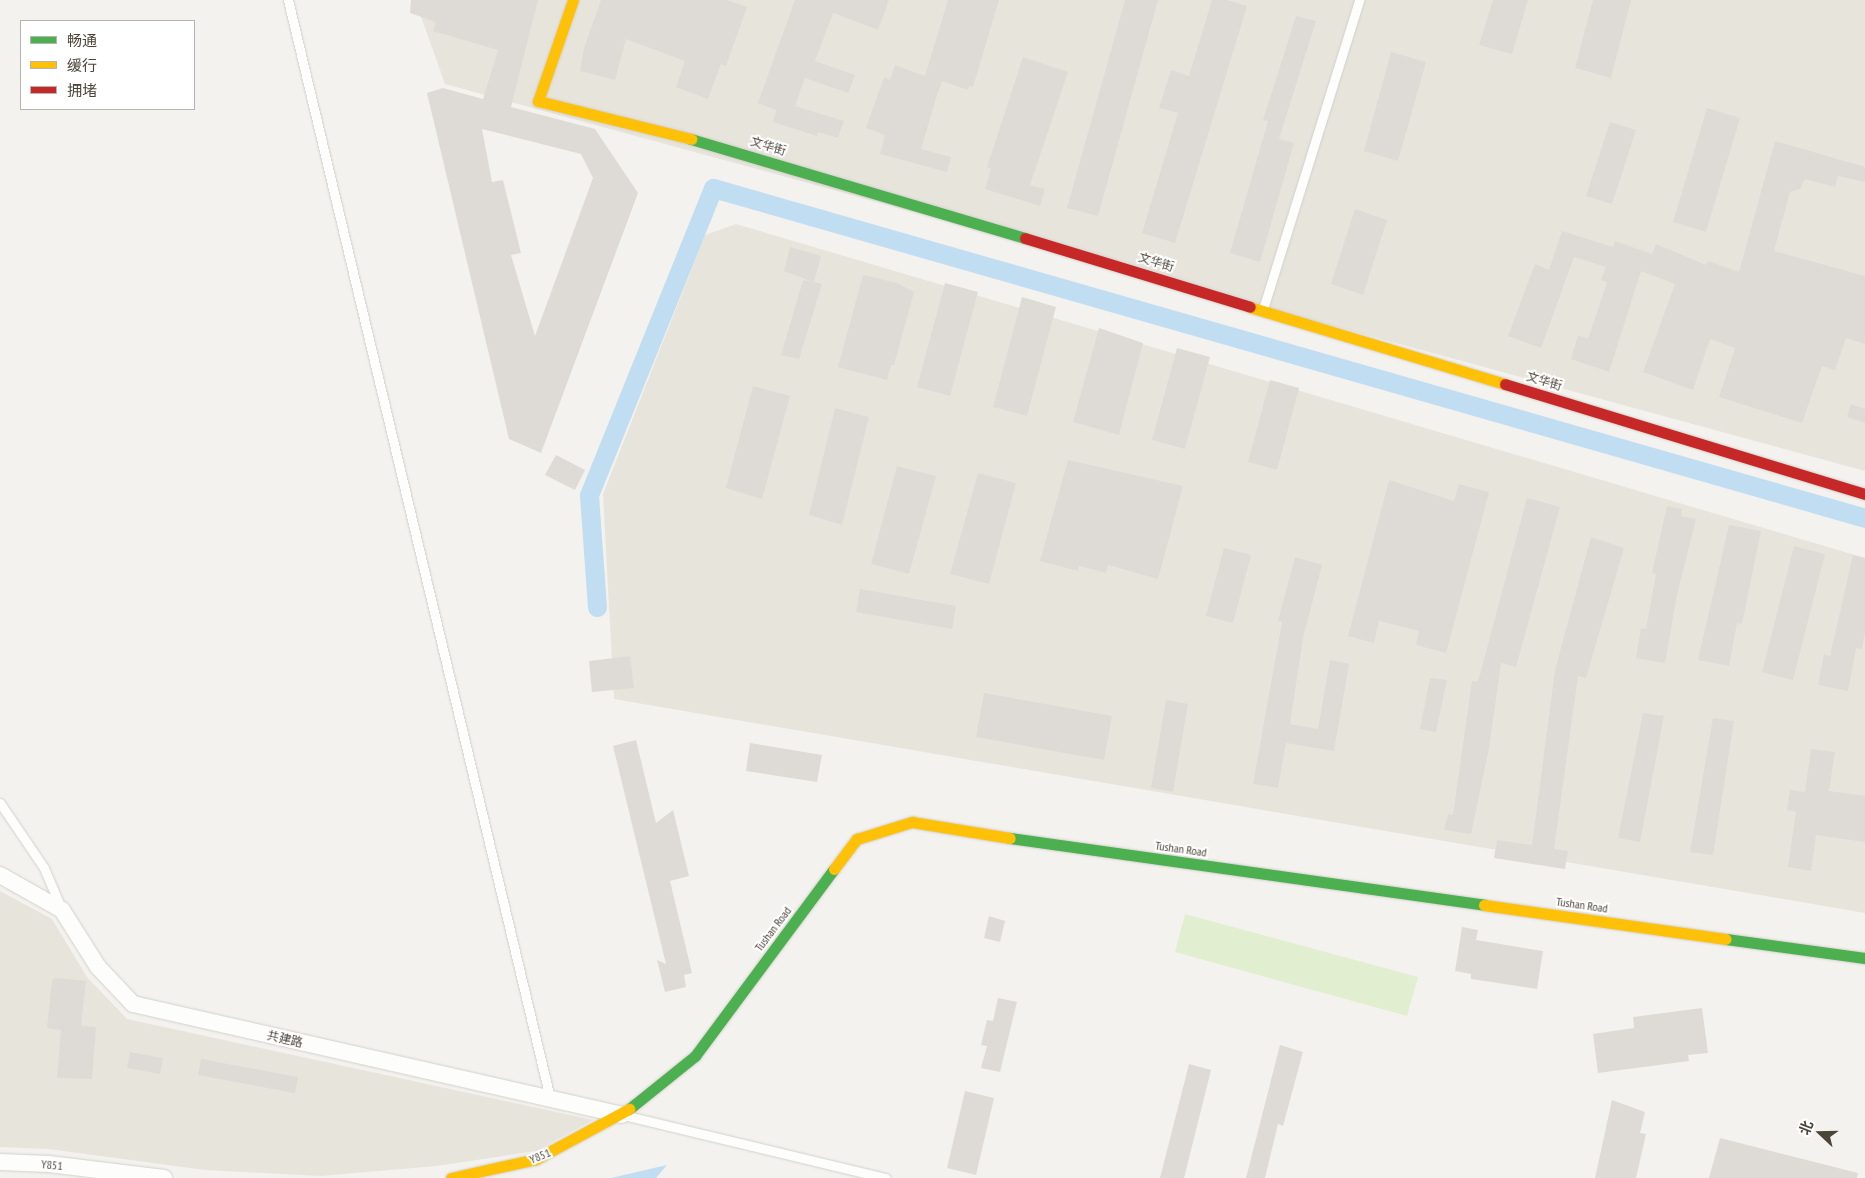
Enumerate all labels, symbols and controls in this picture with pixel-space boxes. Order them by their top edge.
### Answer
legend [20,20,195,110]
text: 畅通 [67,31,97,50]
text: 缓行 [67,56,97,75]
text: 拥堵 [67,81,97,100]
street label: 文华街 [749,134,787,158]
street label: 文华街 [1137,250,1175,274]
street label: 文华街 [1525,369,1563,393]
street label: Tushan Road [1154,838,1208,860]
street label: Tushan Road [1555,894,1609,916]
street label: Tushan Road [752,904,794,954]
street label: 共建路 [266,1028,304,1050]
north arrow [1795,1108,1845,1158]
text: 北 [1795,1118,1817,1137]
street label: Y851 [527,1145,553,1167]
street label: Y851 [41,1157,63,1173]

